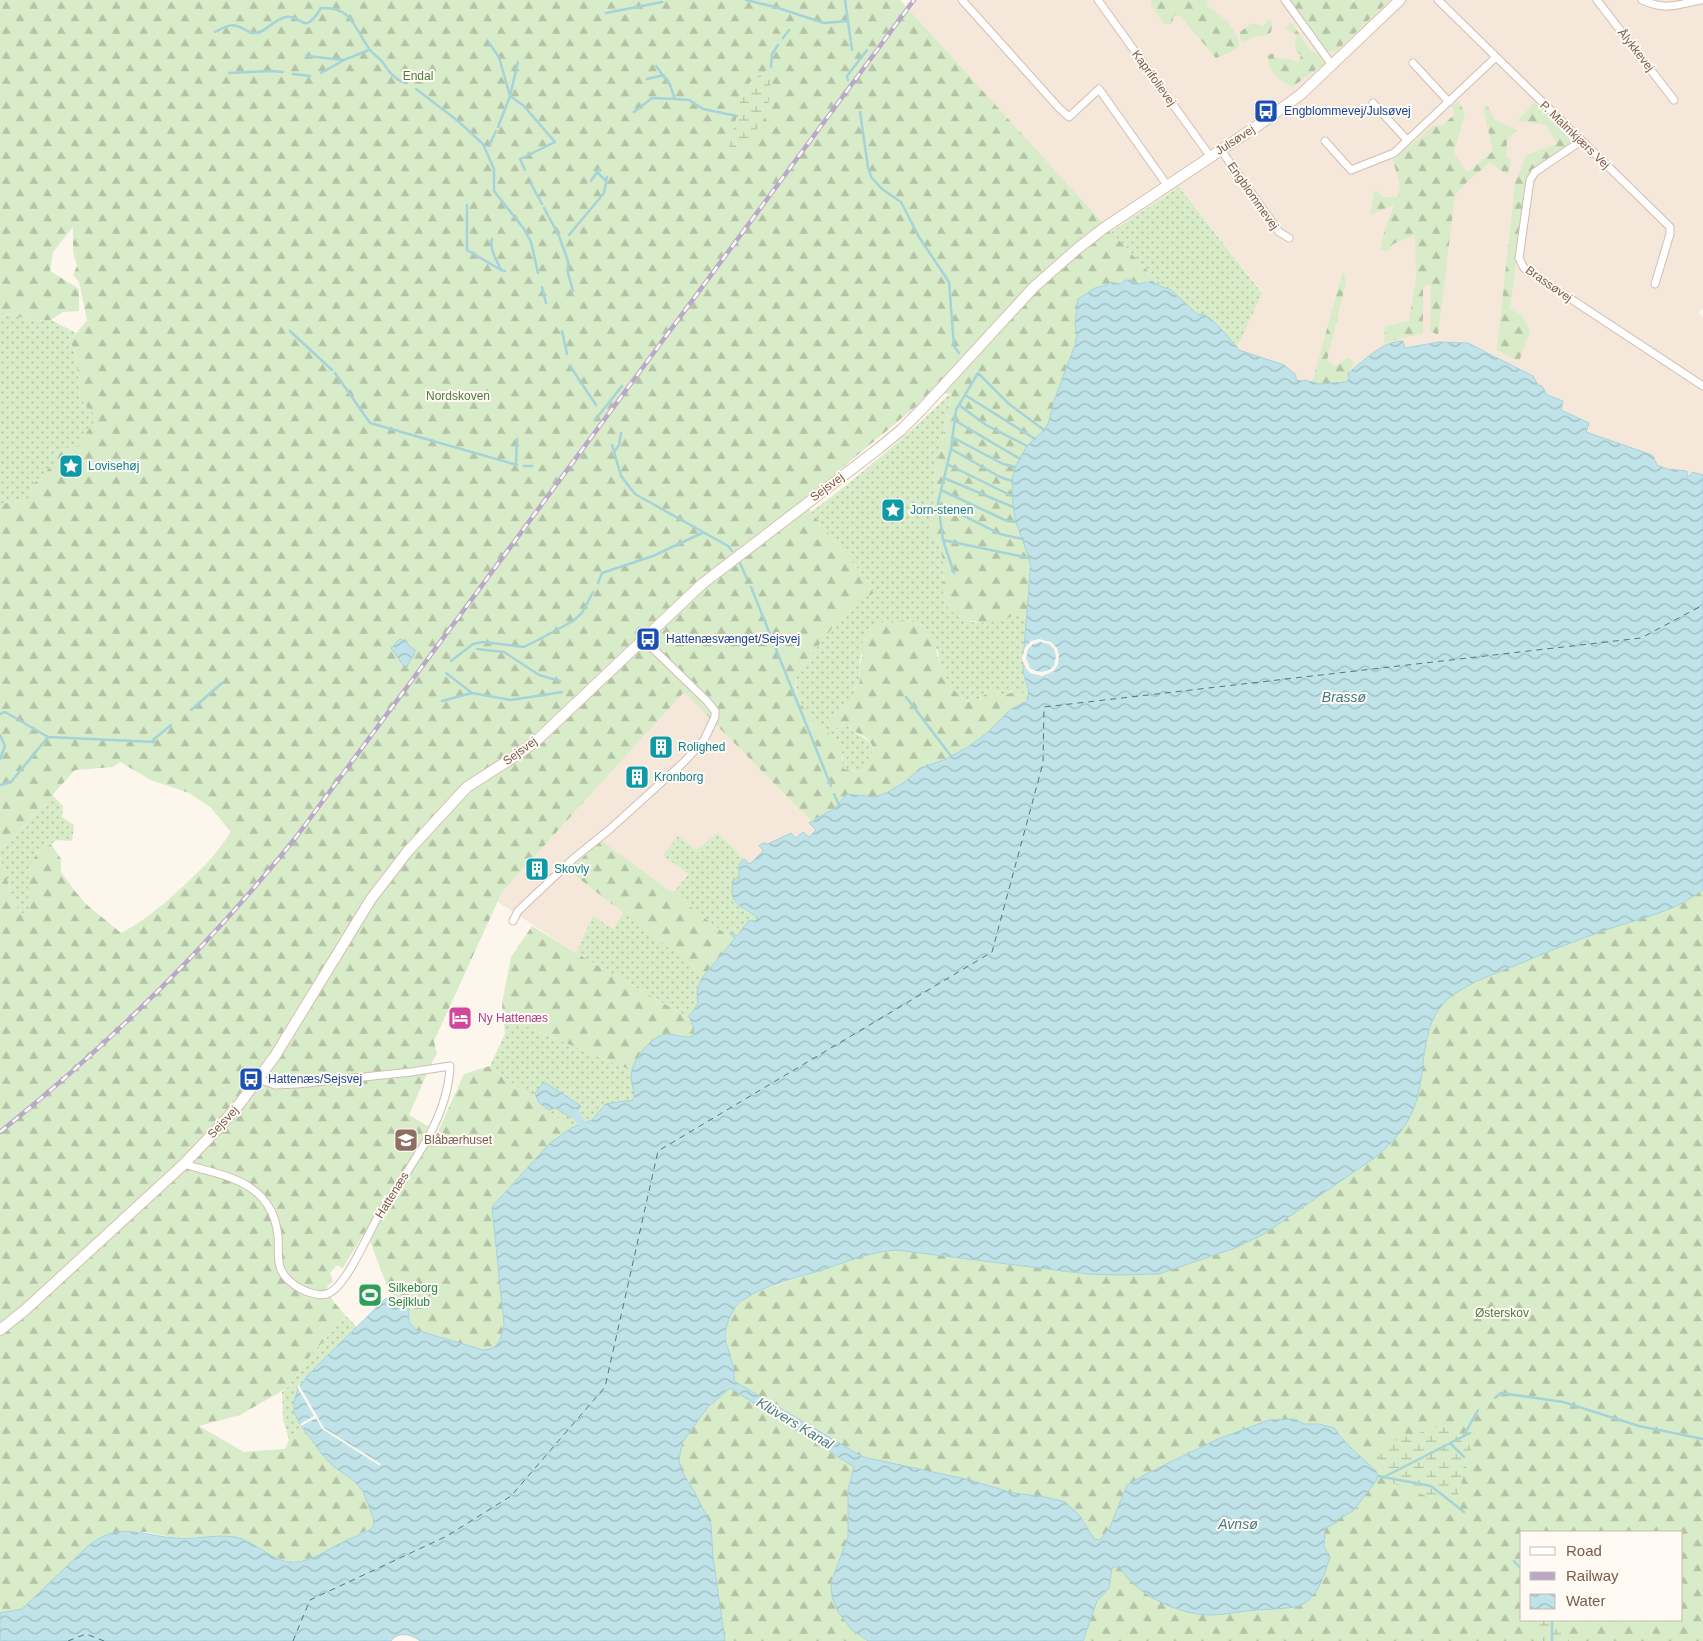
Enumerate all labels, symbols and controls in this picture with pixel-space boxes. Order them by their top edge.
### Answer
street label: Ålykkevej [1615,25,1658,74]
street label: Kaprifolievej [1129,47,1179,109]
park label: Endal [403,69,433,83]
bus stop icon: Engblommevej/Julsøvej [1253,98,1279,124]
street label: P. Malmkjærs Vej [1537,98,1613,172]
place label: Engblommevej/Julsøvej [1284,104,1411,118]
street label: Julsøvej [1213,122,1257,158]
street label: Engblommevej [1225,159,1281,233]
street label: Brassøvej [1523,263,1575,305]
park label: Nordskoven [426,389,490,403]
place icon: Lovisehøj [58,453,84,479]
place label: Lovisehøj [88,459,139,473]
street label: Sejsvej [807,470,847,504]
place icon: Jorn-stenen [880,497,906,523]
place label: Jorn-stenen [910,503,973,517]
bus stop icon: Hattenæsvænget/Sejsvej [635,626,661,652]
place label: Hattenæsvænget/Sejsvej [666,632,800,646]
water label: Brassø [1322,689,1367,705]
street label: Sejsvej [500,734,540,768]
building icon: Rolighed [648,734,674,760]
place label: Rolighed [678,740,725,754]
building icon: Kronborg [624,764,650,790]
place label: Kronborg [654,770,703,784]
building icon: Skovly [524,856,550,882]
place label: Skovly [554,862,589,876]
hotel icon: Ny Hattenæs [447,1005,473,1031]
place label: Ny Hattenæs [478,1011,548,1025]
bus stop icon: Hattenæs/Sejsvej [238,1066,264,1092]
place label: Hattenæs/Sejsvej [268,1072,362,1086]
street label: Sejsvej [205,1103,241,1141]
school or university icon: Blåbærhuset [393,1127,419,1153]
place label: Blåbærhuset [424,1133,493,1147]
street label: Hattenæs [372,1169,412,1221]
place label: Silkeborg Sejlklub [388,1281,438,1309]
sports icon: Silkeborg Sejlklub [357,1282,383,1308]
park label: Østerskov [1475,1306,1529,1320]
water label: Klüvers Kanal [754,1394,837,1453]
water label: Avnsø [1217,1516,1258,1532]
legend [1520,1531,1683,1621]
text: Road [1566,1542,1602,1559]
text: Railway [1566,1567,1619,1584]
text: Water [1566,1592,1605,1609]

